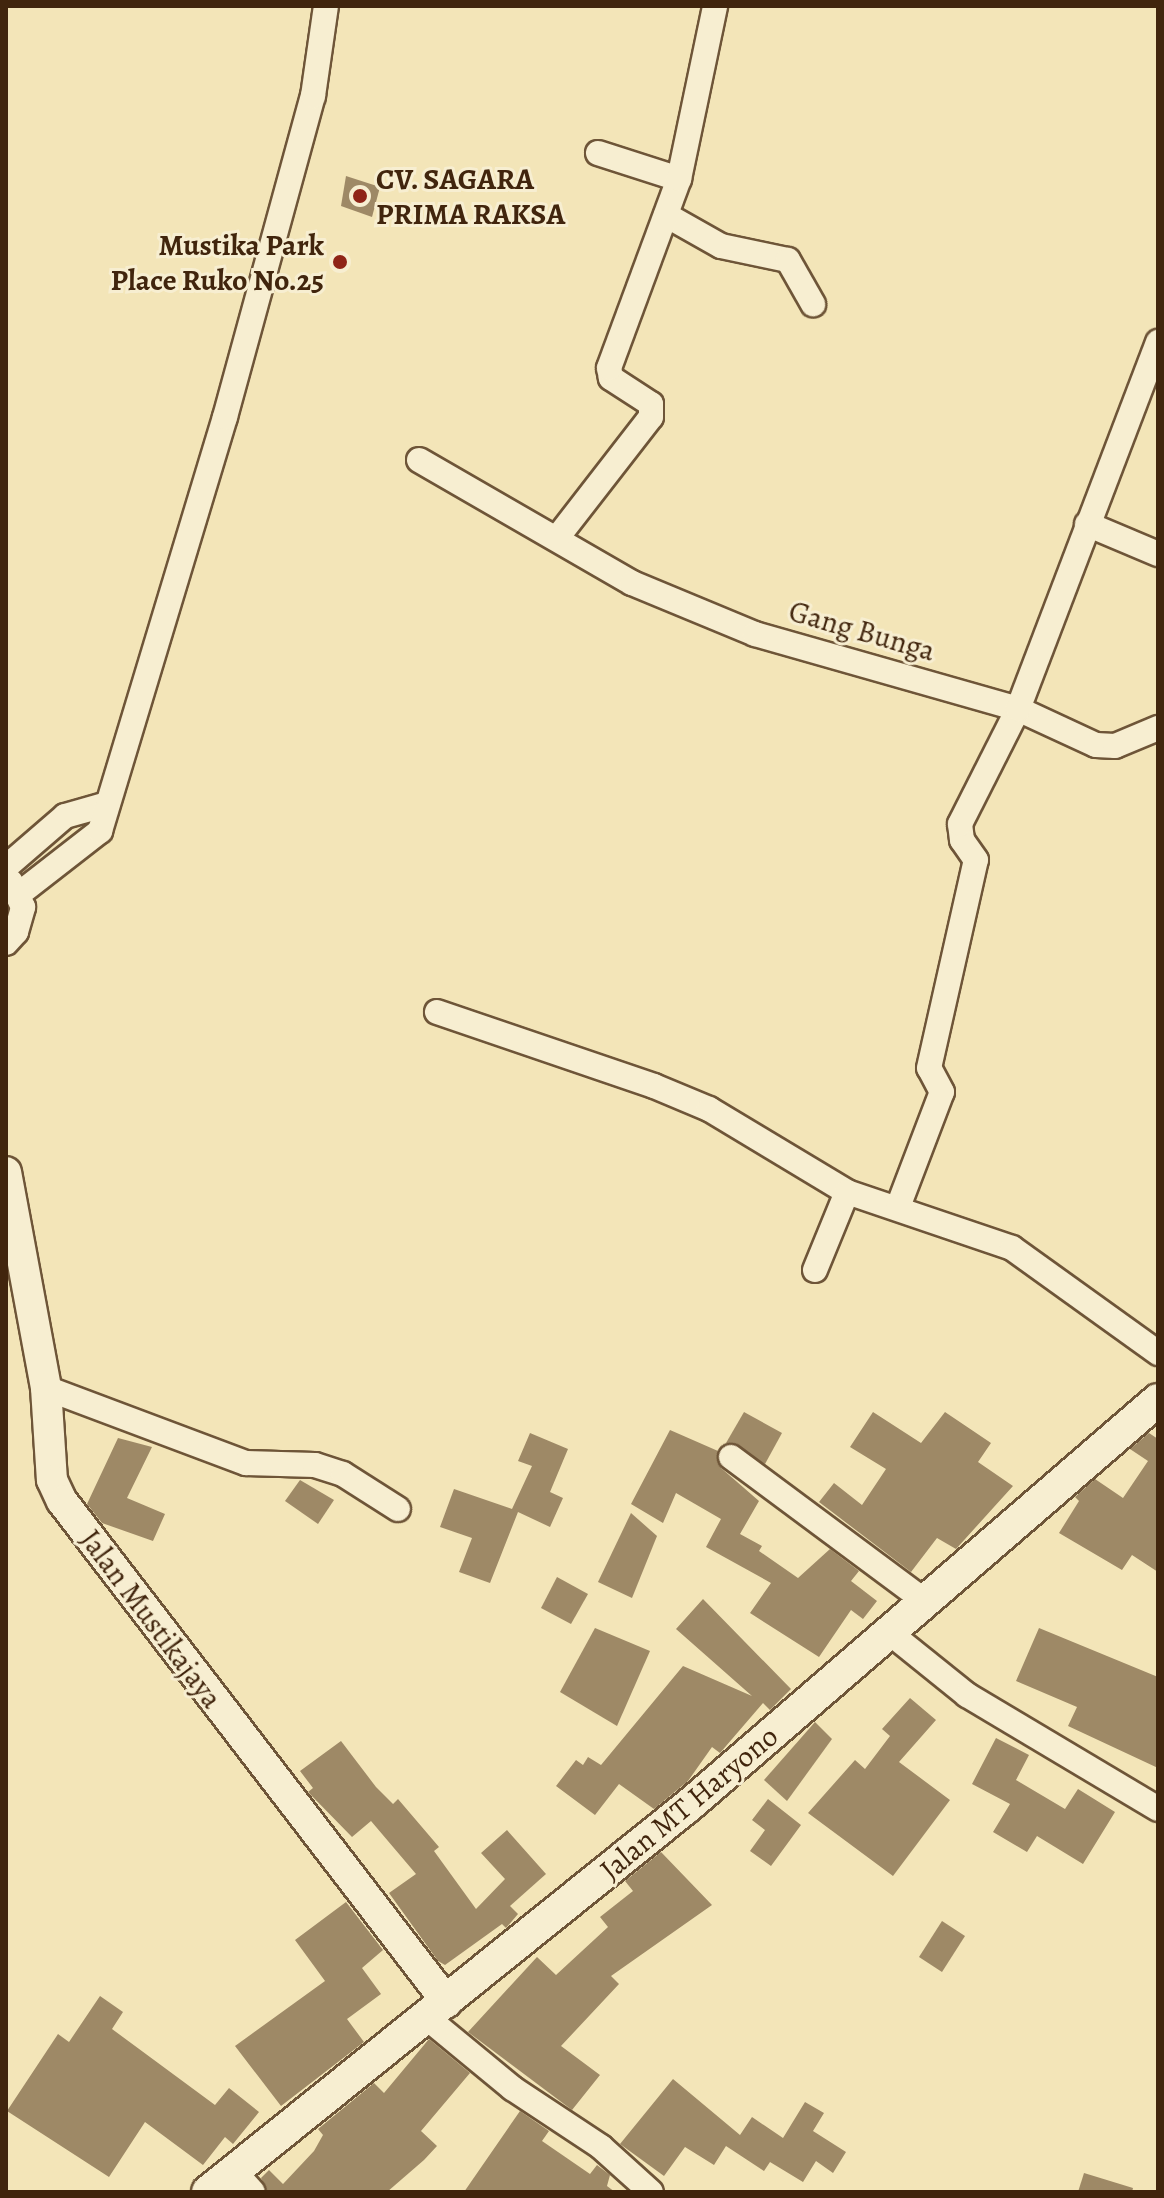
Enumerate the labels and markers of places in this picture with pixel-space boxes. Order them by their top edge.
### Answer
place label: CV. SAGARA PRIMA RAKSA [376,161,565,232]
marker: CV. SAGARA PRIMA RAKSA [351,187,369,205]
place label: Mustika Park Place Ruko No.25 [111,227,324,298]
marker: Mustika Park Place Ruko No.25 [331,253,349,271]

